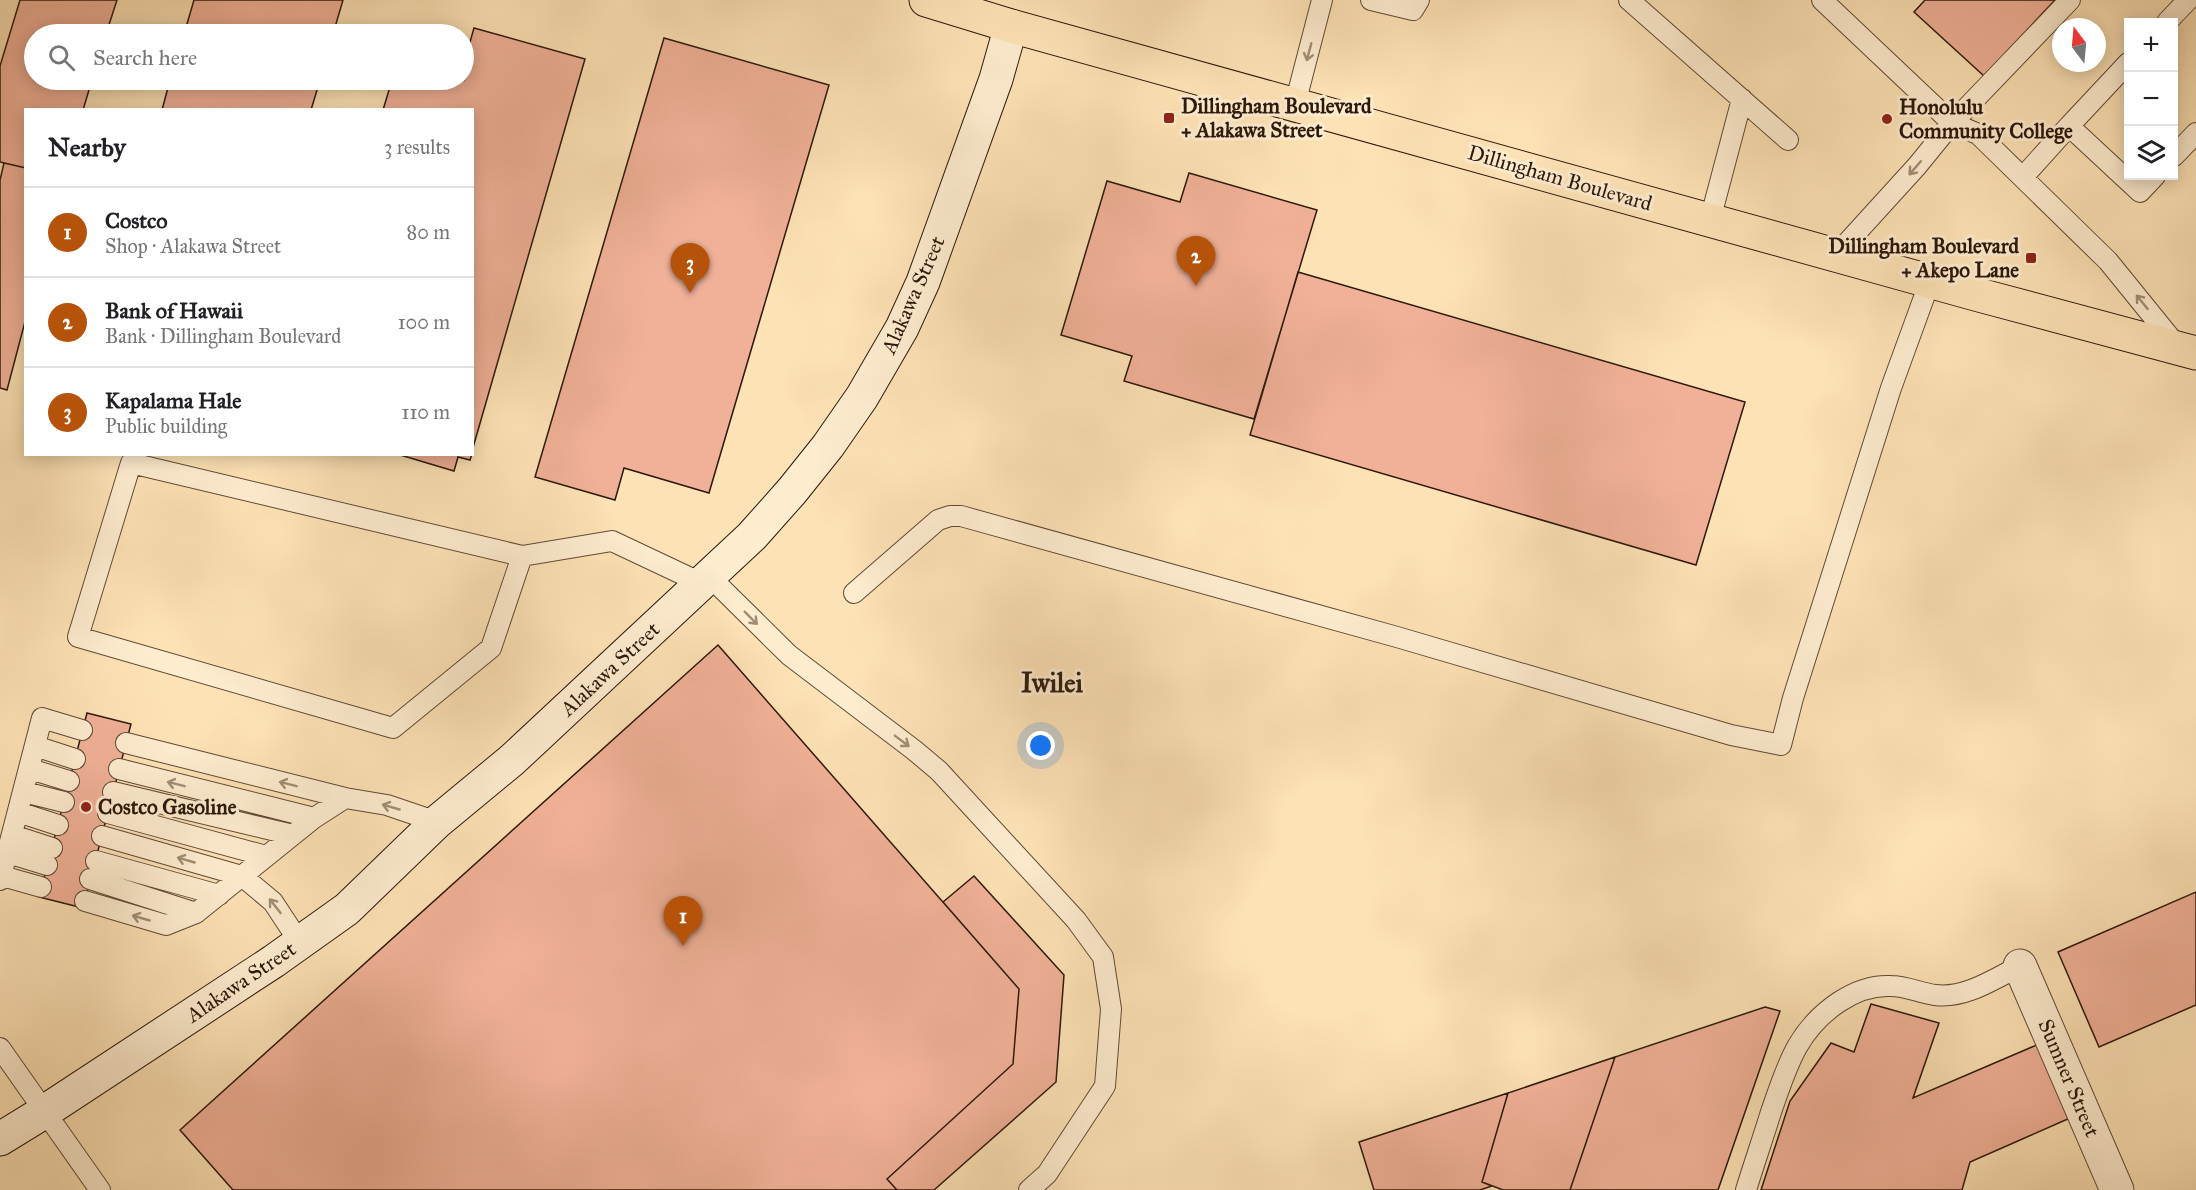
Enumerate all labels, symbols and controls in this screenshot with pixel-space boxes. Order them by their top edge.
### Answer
north arrow [2052,18,2106,72]
map controls [2124,18,2178,180]
button: + [2124,18,2178,72]
search box [24,24,474,90]
icon: search [45,41,78,74]
one-way arrow [1302,42,1314,61]
text: Search here [93,44,197,71]
button: − [2124,72,2178,126]
place label: Dillingham Boulevard + Alakawa Street [1181,93,1372,143]
place label: Honolulu Community College [1899,94,2073,144]
marker: Dillingham Boulevard + Alakawa Street [1162,111,1176,125]
marker: Honolulu Community College [1880,112,1894,126]
button: layers [2124,126,2178,180]
text: Nearby [48,131,126,163]
text: 3 results [384,135,450,159]
street label: Dillingham Boulevard [1465,139,1656,217]
one-way arrow [1908,160,1922,175]
text: Costco [105,207,168,234]
text: 1 [64,220,71,244]
text: 80 m [407,220,450,244]
street label: Alakawa Street [875,231,951,359]
place label: Dillingham Boulevard + Akepo Lane [1828,233,2019,283]
text: Shop · Alakawa Street [105,234,281,258]
pin: 2 [1176,236,1216,286]
pin: 3 [670,244,710,293]
marker: Dillingham Boulevard + Akepo Lane [2024,251,2038,265]
one-way arrow [2135,295,2148,311]
text: Bank of Hawaii [105,297,243,324]
text: 2 [63,310,72,334]
text: 100 m [398,310,450,334]
text: Bank · Dillingham Boulevard [105,324,341,348]
text: Kapalama Hale [105,387,241,414]
text: 3 [64,400,72,424]
text: 110 m [402,400,450,424]
text: Public building [105,414,227,438]
one-way arrow [743,611,758,626]
street label: Alakawa Street [554,616,666,722]
district label: Iwilei [1021,666,1084,699]
your location [1026,731,1055,760]
one-way arrow [894,734,910,747]
one-way arrow [166,777,185,789]
one-way arrow [279,778,298,790]
place label: Costco Gasoline [98,794,237,820]
marker: Costco Gasoline [79,800,93,814]
one-way arrow [382,801,401,812]
one-way arrow [177,854,196,865]
pin: 1 [664,896,702,946]
one-way arrow [268,899,281,915]
one-way arrow [132,912,151,923]
street label: Alakawa Street [180,936,301,1029]
street label: Sumner Street [2032,1015,2106,1141]

